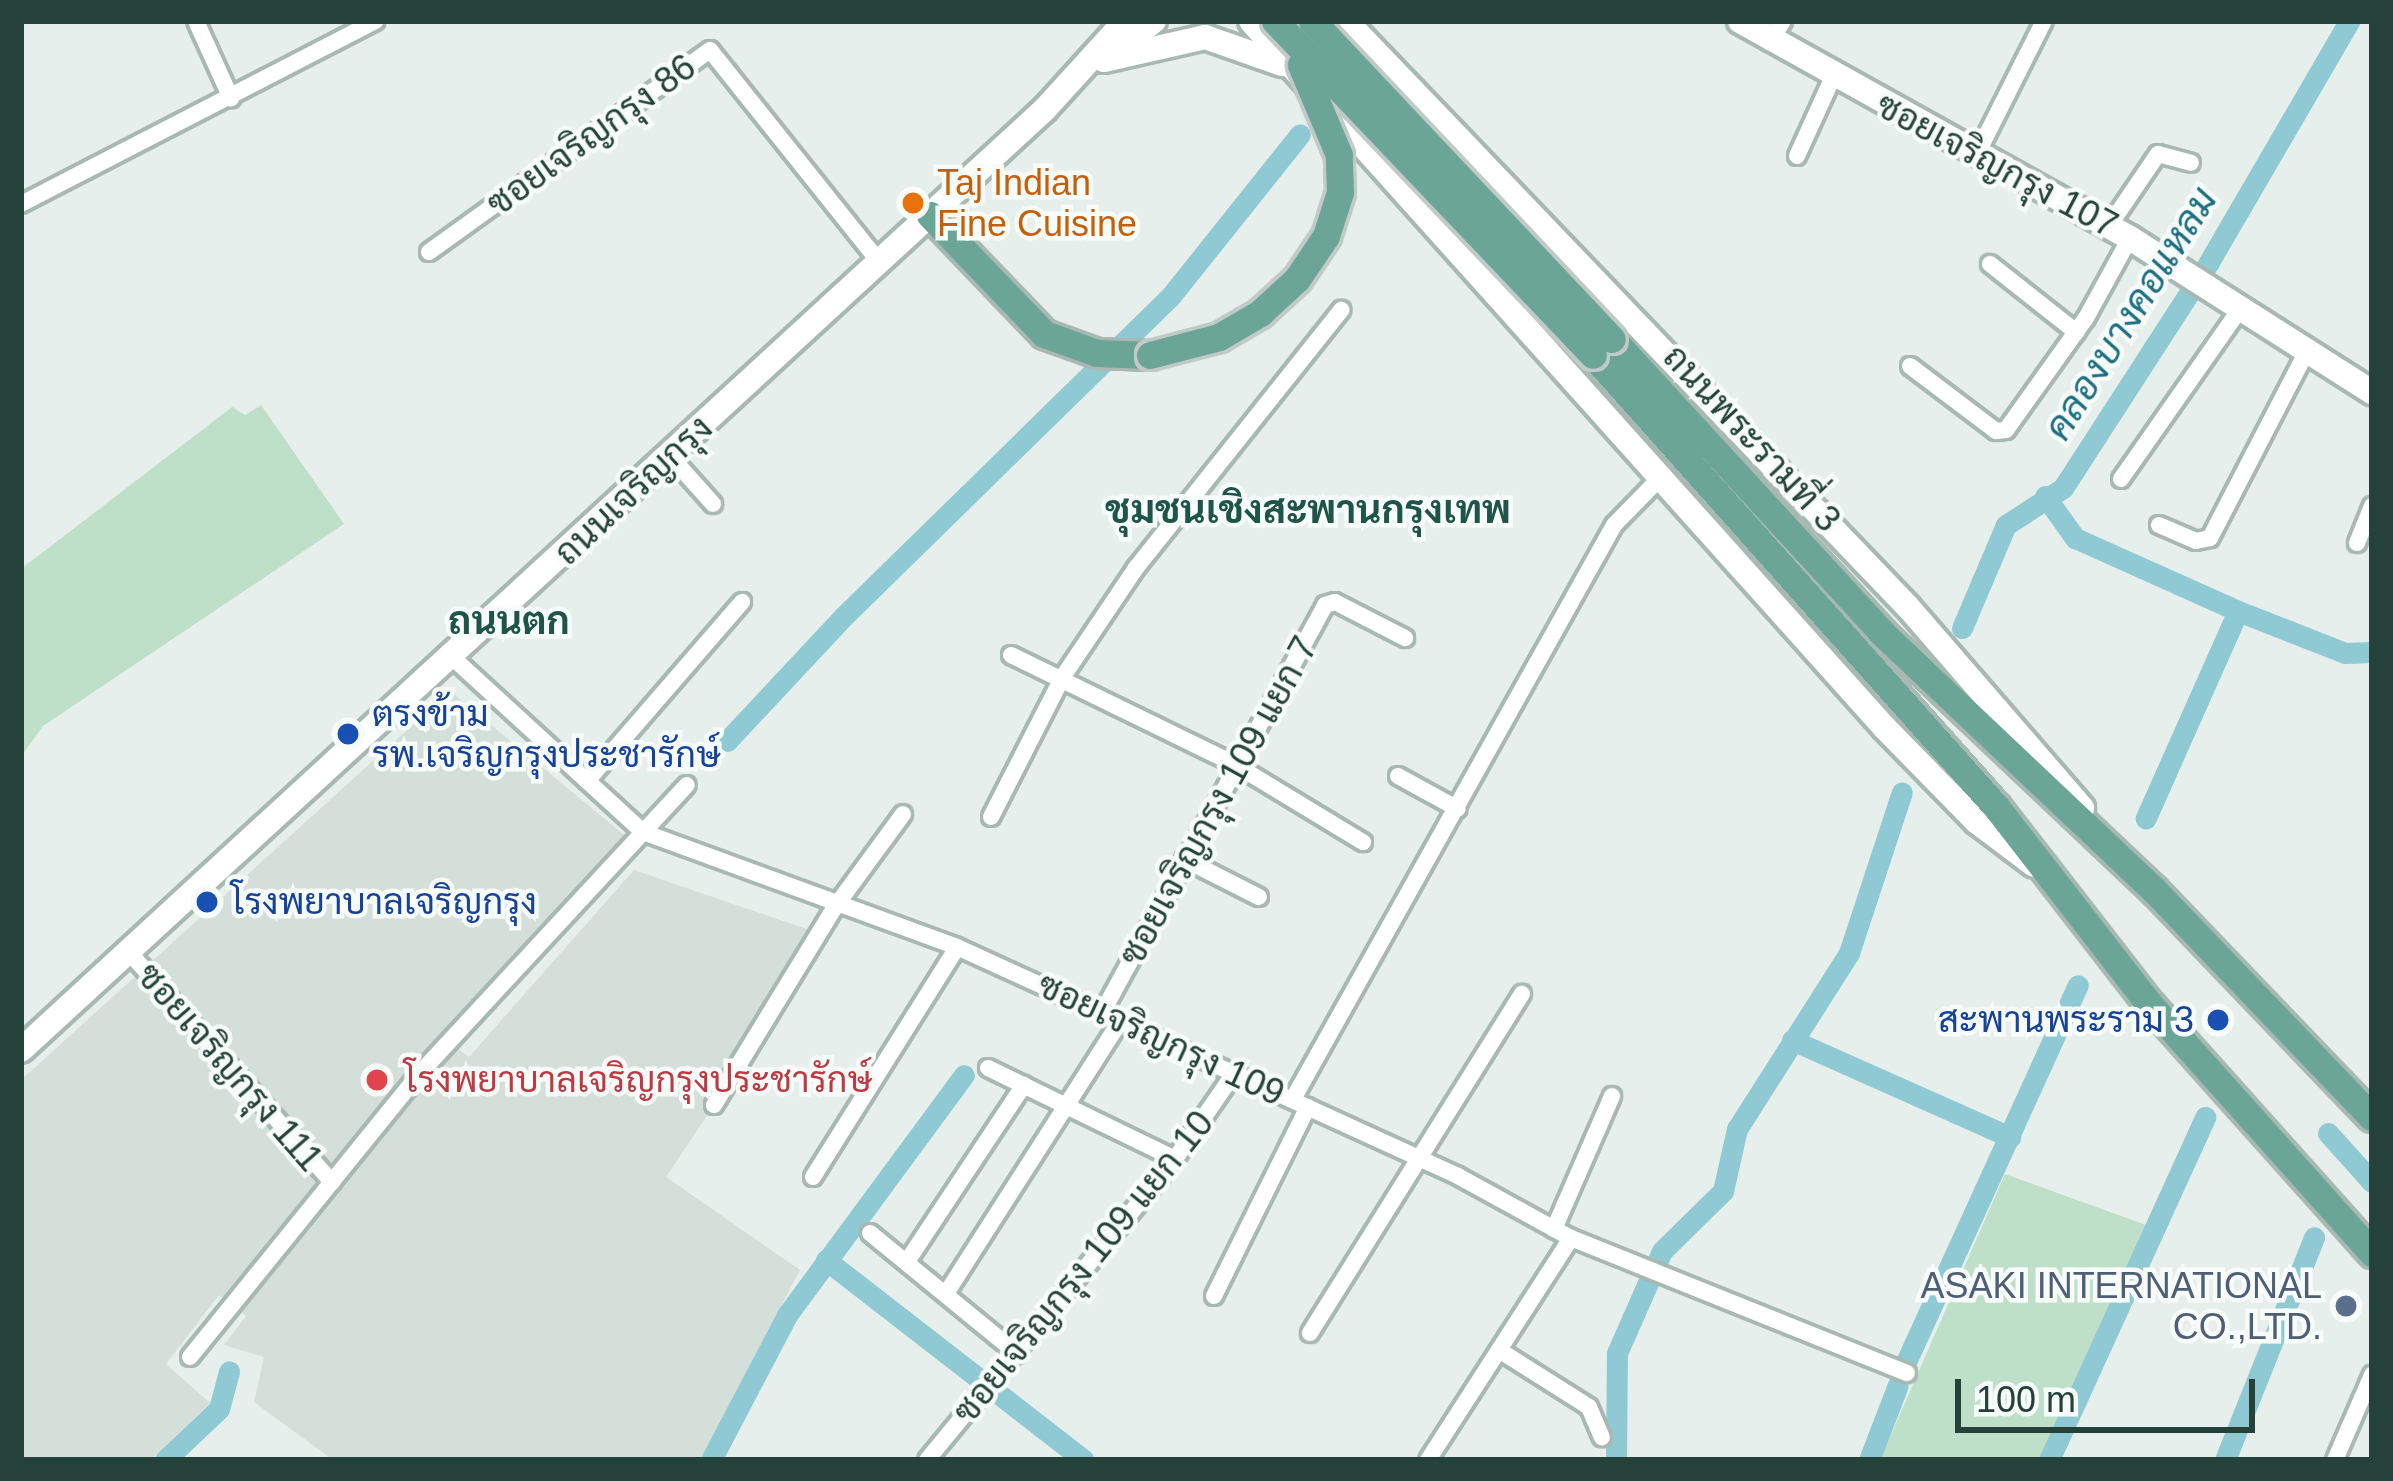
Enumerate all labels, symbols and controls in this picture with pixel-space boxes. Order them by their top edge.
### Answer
street label: ซอยเจริญกรุง 86 [478,45,704,225]
street label: ซอยเจริญกรุง 107 [1869,83,2125,247]
place label: Taj Indian Fine Cuisine [937,160,1137,245]
water label: คลองบางคอแหลม [2035,179,2227,449]
marker: Taj Indian Fine Cuisine [900,190,926,216]
street label: ถนนพระรามที่ 3 [1654,336,1850,540]
street label: ถนนเจริญกรุง [545,406,721,574]
district label: ชุมชนเชิงสะพานกรุงเทพ [1105,487,1511,533]
district label: ถนนตก [448,598,570,644]
street label: ซอยเจริญกรุง 109 แยก 7 [1110,629,1326,973]
place label: ตรงข้าม รพ.เจริญกรุงประชารักษ์ [372,691,720,776]
marker: ตรงข้าม รพ.เจริญกรุงประชารักษ์ [335,721,361,747]
place label: โรงพยาบาลเจริญกรุง [231,880,537,924]
marker: โรงพยาบาลเจริญกรุง [194,889,220,915]
street label: ซอยเจริญกรุง 111 [128,954,332,1180]
street label: ซอยเจริญกรุง 109 [1031,963,1291,1115]
place label: สะพานพระราม 3 [1938,998,2194,1042]
marker: สะพานพระราม 3 [2205,1007,2231,1033]
place label: โรงพยาบาลเจริญกรุงประชารักษ์ [404,1058,872,1102]
marker: โรงพยาบาลเจริญกรุงประชารักษ์ [361,1064,393,1096]
street label: ซอยเจริญกรุง 109 แยก 10 [944,1102,1222,1432]
place label: ASAKI INTERNATIONAL CO.,LTD. [1921,1263,2322,1348]
marker: ASAKI INTERNATIONAL CO.,LTD. [2333,1293,2359,1319]
scale bar [1961,1355,2261,1429]
text: 100 m [1976,1379,2076,1420]

